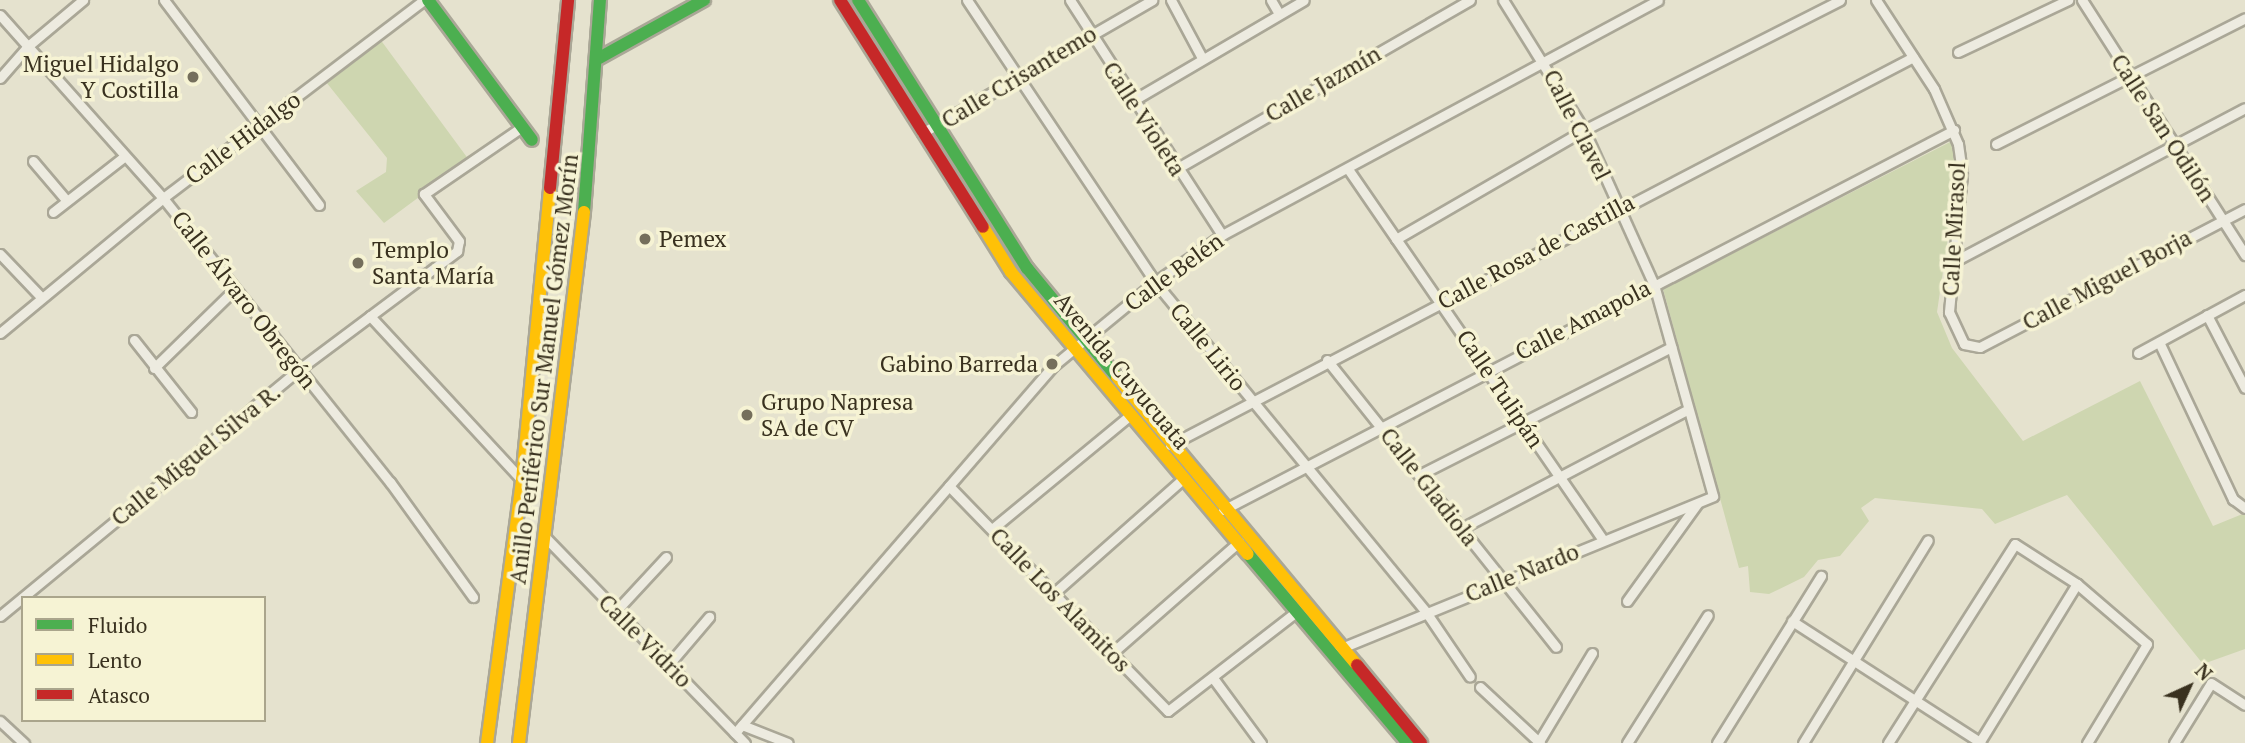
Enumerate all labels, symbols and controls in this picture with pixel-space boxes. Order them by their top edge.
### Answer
street label: Calle Crisantemo [937,20,1101,134]
street label: Calle Jazmín [1260,40,1386,128]
street label: Calle San Odilón [2105,49,2221,207]
place label: Miguel Hidalgo Y Costilla [23,50,179,104]
street label: Calle Violeta [1097,56,1191,182]
street label: Calle Clavel [1537,65,1617,185]
marker: Miguel Hidalgo Y Costilla [185,69,201,85]
street label: Calle Hidalgo [180,86,306,190]
street label: Anillo Periférico Sur Manuel Gómez Morín [504,152,584,586]
street label: Calle Mirasol [1937,161,1971,297]
street label: Calle Rosa de Castilla [1433,188,1639,316]
street label: Calle Álvaro Obregón [166,205,322,395]
street label: Calle Miguel Borja [2018,224,2196,336]
place label: Pemex [659,225,727,253]
street label: Calle Belén [1119,227,1229,317]
marker: Pemex [637,231,653,247]
place label: Templo Santa María [372,236,494,290]
marker: Templo Santa María [350,255,366,271]
street label: Calle Amapola [1510,274,1656,366]
street label: Avenida Cuyucuata [1048,287,1196,455]
street label: Calle Lirio [1164,297,1252,397]
street label: Calle Tulipán [1450,325,1550,453]
place label: Gabino Barreda [880,350,1038,378]
marker: Gabino Barreda [1044,356,1060,372]
street label: Calle Miguel Silva R. [106,378,286,532]
place label: Grupo Napresa SA de CV [761,388,914,442]
marker: Grupo Napresa SA de CV [739,407,755,423]
street label: Calle Gladiola [1374,422,1484,552]
street label: Calle Los Alamitos [984,522,1136,678]
street label: Calle Nardo [1461,538,1583,608]
street label: Calle Vidrio [592,588,698,694]
legend [21,596,266,722]
text: Fluido [88,611,147,639]
text: Lento [88,646,142,674]
north arrow [2154,652,2224,722]
text: N [2190,658,2218,686]
text: Atasco [88,681,150,709]

